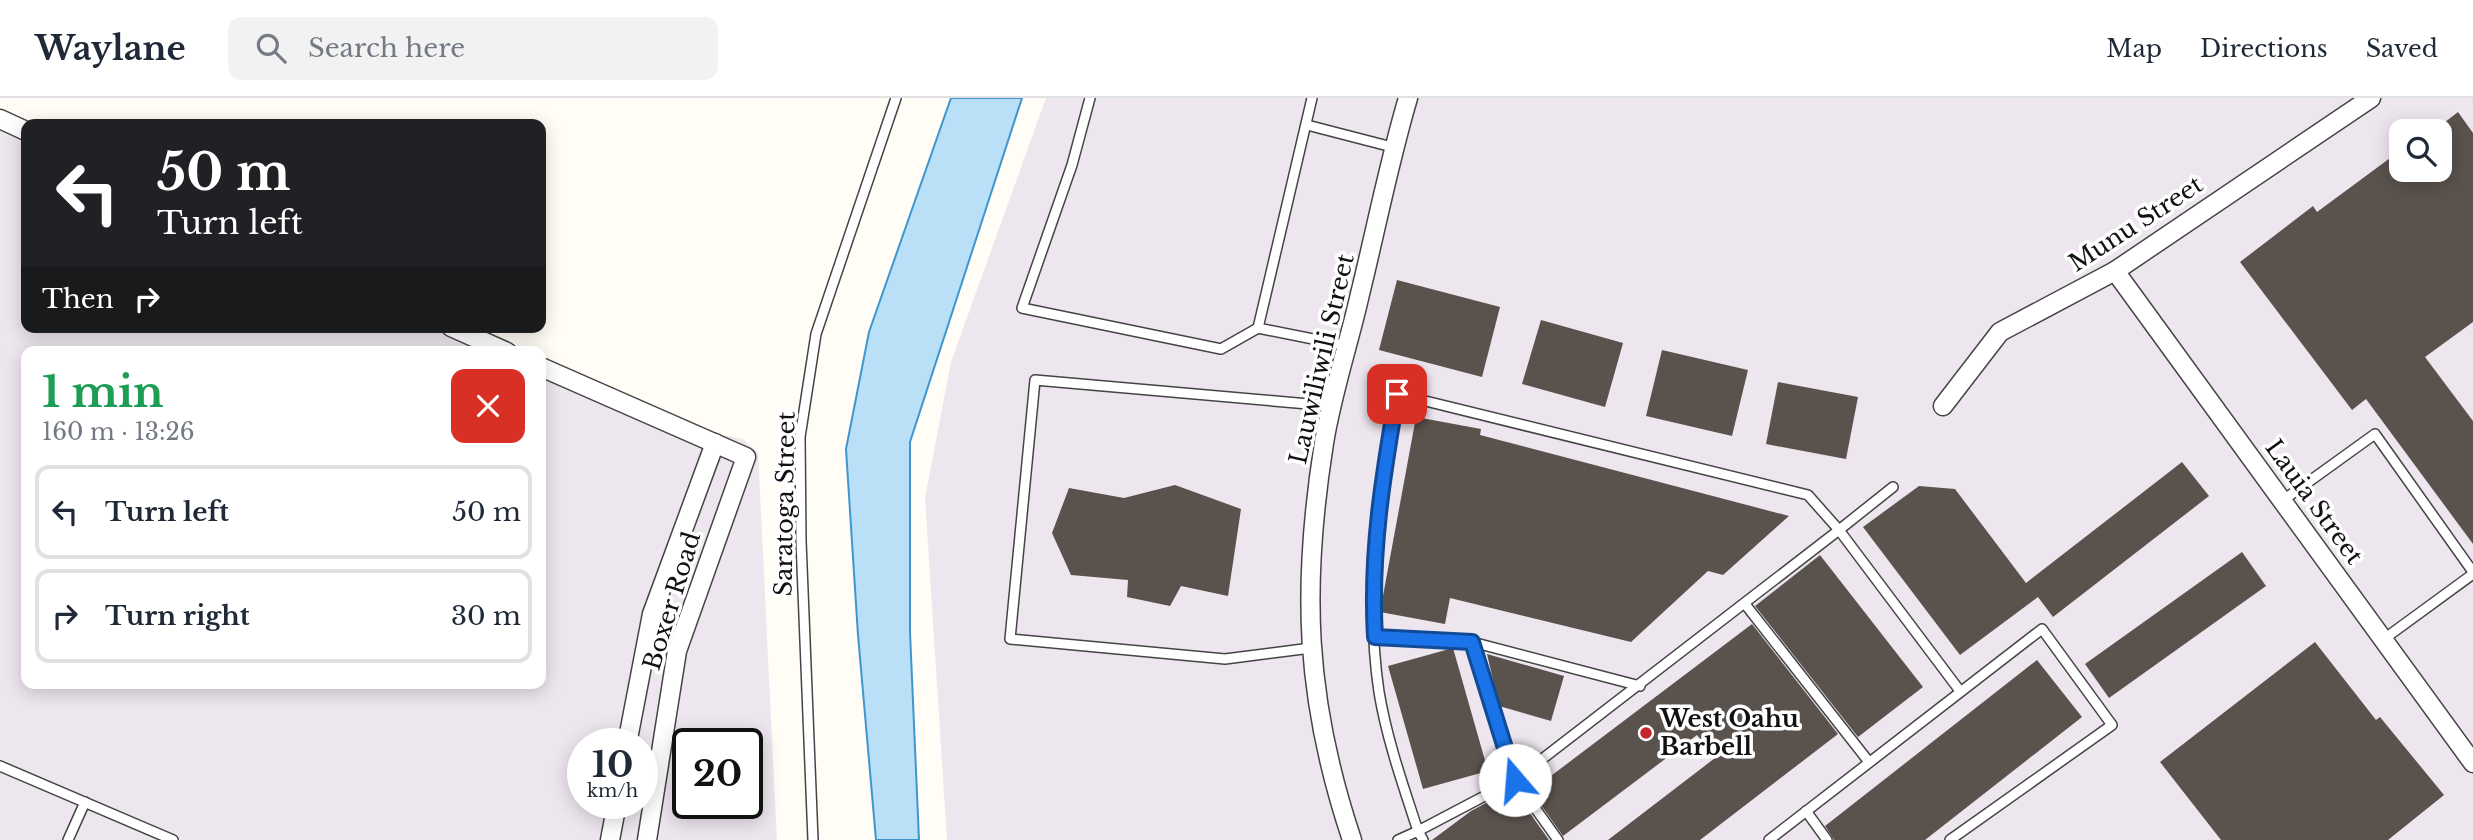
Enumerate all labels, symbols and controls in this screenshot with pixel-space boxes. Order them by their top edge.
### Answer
search box [228,17,718,80]
text: Waylane [35,28,186,69]
icon: search [252,29,290,67]
text: Search here [308,32,465,64]
text: Map [2106,34,2162,63]
text: Directions [2200,34,2328,63]
text: Saved [2366,34,2438,63]
map controls [2389,119,2452,182]
button: search [2389,119,2452,182]
text: 50 m [157,142,290,203]
icon: left [42,147,133,238]
street label: Munu Street [2063,170,2208,278]
text: Turn left [157,203,303,243]
street label: Lauwiliwili Street [1283,251,1360,467]
icon: right [128,280,166,318]
text: Then [42,283,114,315]
pin [1367,364,1427,424]
text: 1 min [42,366,164,418]
button: close [451,369,525,443]
icon: arrive [1378,375,1416,413]
street label: Saratoga Street [768,411,801,597]
text: 160 m · 13:26 [42,418,194,446]
street label: Lauia Street [2259,434,2369,570]
icon: left [46,493,84,531]
text: Turn left [105,496,229,528]
text: 50 m [452,496,521,528]
street label: Boxer Road [637,528,706,673]
icon: right [46,597,84,635]
text: Turn right [105,600,250,632]
text: 30 m [451,600,521,632]
place label: West Oahu Barbell [1659,704,1799,761]
marker: West Oahu Barbell [1638,725,1654,741]
speed limit sign: 20 [672,728,763,819]
text: 10 [592,743,633,786]
position arrow [1478,743,1552,817]
text: km/h [587,780,638,802]

